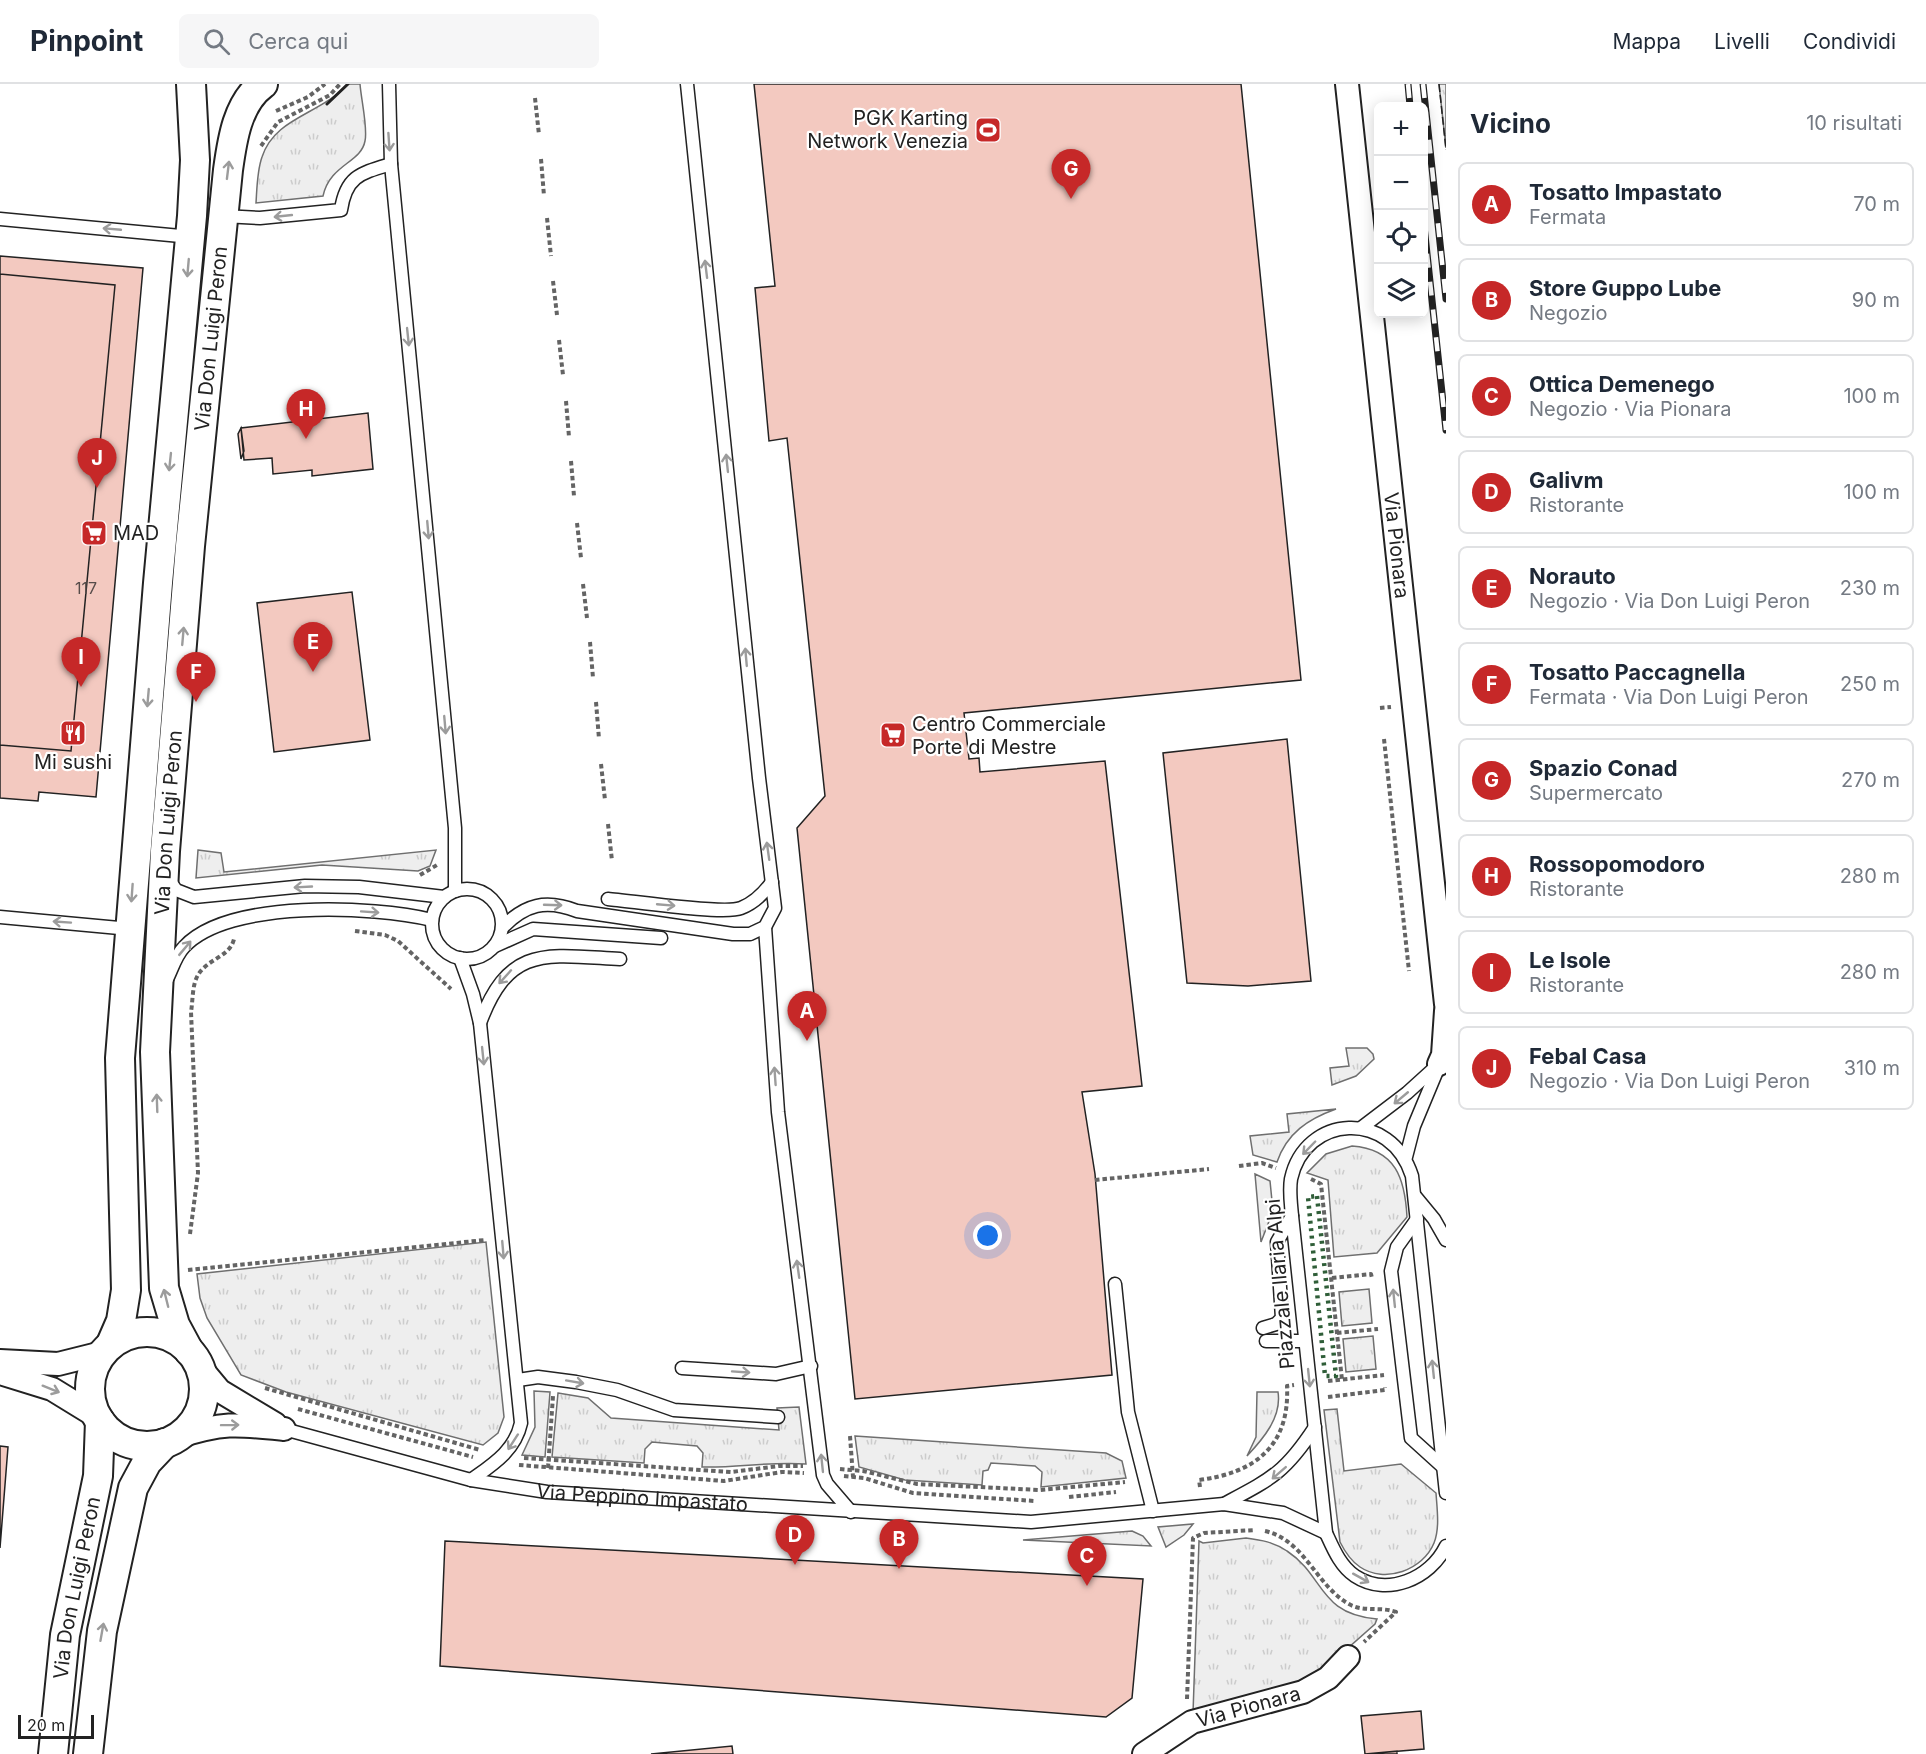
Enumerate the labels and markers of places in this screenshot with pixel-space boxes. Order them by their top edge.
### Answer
place label: PGK Karting Network Venezia [807,106,968,153]
sports icon: PGK Karting Network Venezia [973,115,1003,145]
pin: G [1052,150,1090,199]
pin: H [286,390,326,439]
pin: J [78,438,116,488]
supermarket icon: MAD [79,518,109,548]
place label: MAD [113,521,159,545]
pin: E [294,622,332,672]
pin: I [62,638,100,687]
pin: F [176,652,216,702]
place label: Centro Commerciale Porte di Mestre [912,712,1106,759]
restaurant icon: Mi sushi [58,718,88,748]
supermarket icon: Centro Commerciale Porte di Mestre [878,720,908,750]
place label: Mi sushi [34,750,112,774]
pin: A [788,992,826,1041]
pin: D [776,1516,814,1565]
pin: B [880,1520,918,1569]
pin: C [1068,1536,1106,1586]

